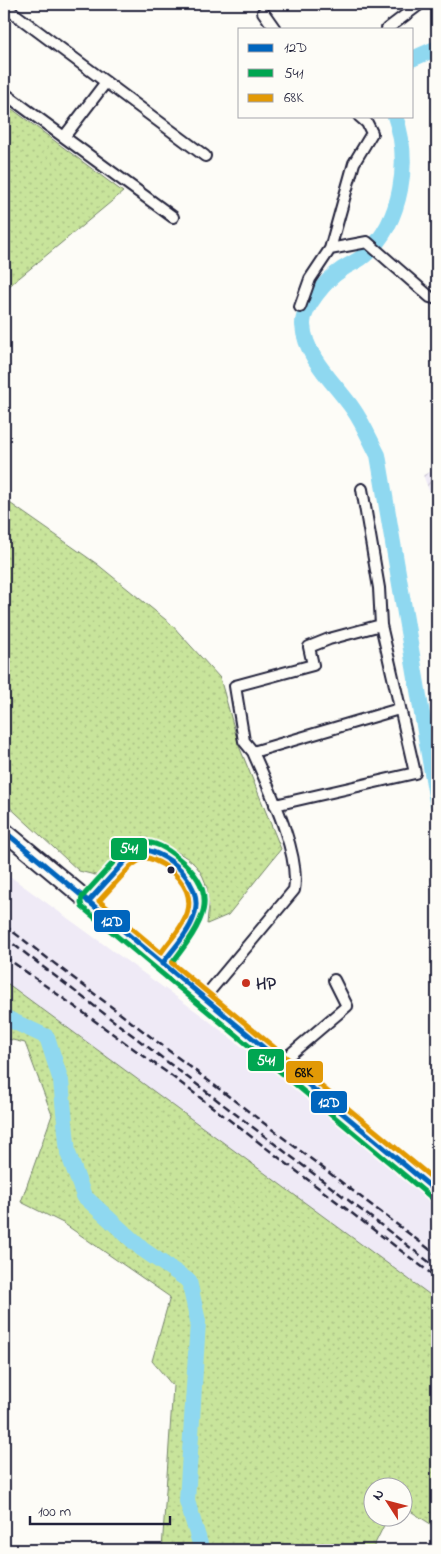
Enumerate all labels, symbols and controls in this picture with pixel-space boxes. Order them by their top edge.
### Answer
legend [238,28,414,118]
text: 12D [284,37,307,59]
text: 541 [284,63,304,85]
text: 68K [284,87,304,109]
line badge: 541 [110,837,148,861]
text: 541 [120,839,139,860]
unlabelled marker [166,865,176,875]
line badge: 12D [93,909,131,933]
text: 12D [101,912,123,933]
place label: HP [256,972,276,998]
marker: HP [240,977,252,989]
line badge: 541 [247,1048,285,1072]
text: 541 [257,1051,276,1072]
line badge: 68K [285,1060,324,1084]
text: 68K [294,1063,314,1084]
line badge: 12D [310,1090,348,1114]
text: 12D [318,1093,340,1114]
north arrow [364,1476,414,1526]
text: N [367,1485,390,1505]
scale bar [30,1494,170,1526]
text: 100 m [38,1501,71,1523]

